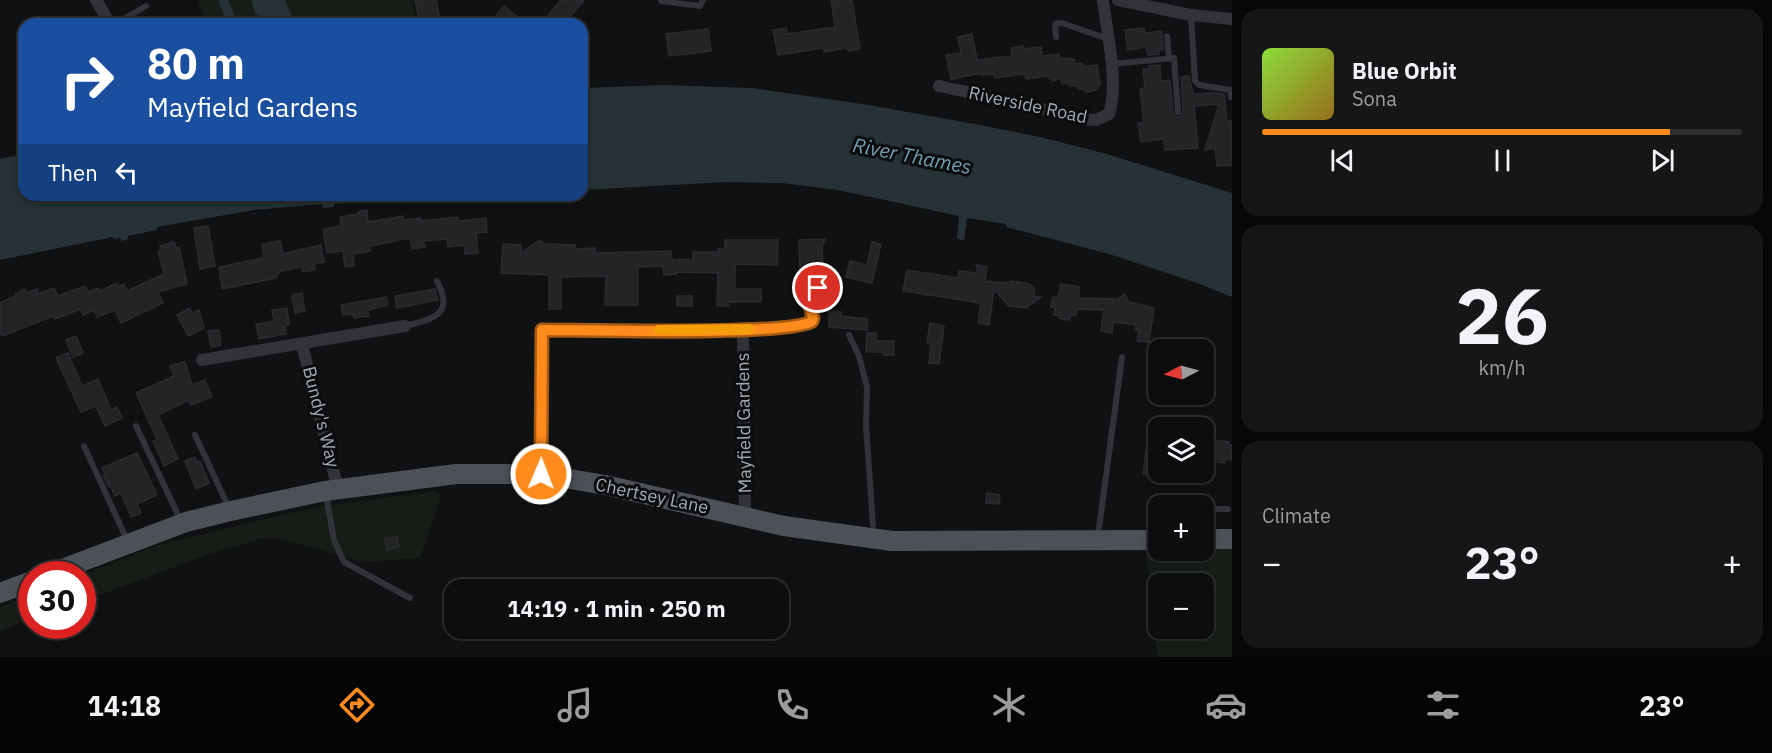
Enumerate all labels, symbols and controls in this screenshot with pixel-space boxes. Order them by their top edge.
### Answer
text: 80 m [147,36,245,91]
icon: right [48,42,126,120]
text: Blue Orbit [1352,56,1457,85]
street label: Riverside Road [967,81,1089,128]
text: Sona [1352,85,1397,112]
text: Mayfield Gardens [147,89,358,124]
water label: River Thames [850,131,974,180]
icon: previous [1326,144,1359,177]
icon: pause [1486,144,1519,177]
icon: next [1646,144,1679,177]
icon: left [110,156,143,189]
text: Then [48,158,98,187]
pin [792,262,843,313]
text: 26 [1455,264,1549,365]
icon: arrive [801,271,834,304]
north arrow [1148,339,1214,405]
map controls [1148,339,1214,639]
street label: Mayfield Gardens [731,352,756,494]
text: km/h [1478,354,1526,381]
street label: Bundy's Way [298,364,345,470]
button: layers [1148,417,1214,483]
position arrow [509,442,573,506]
street label: Chertsey Lane [594,472,711,519]
button: + [1148,495,1214,561]
text: Climate [1262,502,1331,529]
text: 23° [1464,533,1540,591]
text: − [1262,541,1282,584]
text: + [1722,541,1742,584]
speed limit sign: 30 [18,561,96,639]
button: − [1148,573,1214,639]
text: 14:19 · 1 min · 250 m [507,594,726,623]
icon: directions [336,684,378,726]
icon: music [554,684,596,726]
icon: phone [771,684,813,726]
icon: climate [988,684,1030,726]
icon: car [1205,684,1247,726]
icon: filters [1422,684,1464,726]
text: 14:18 [88,688,161,723]
text: 23° [1639,688,1684,723]

